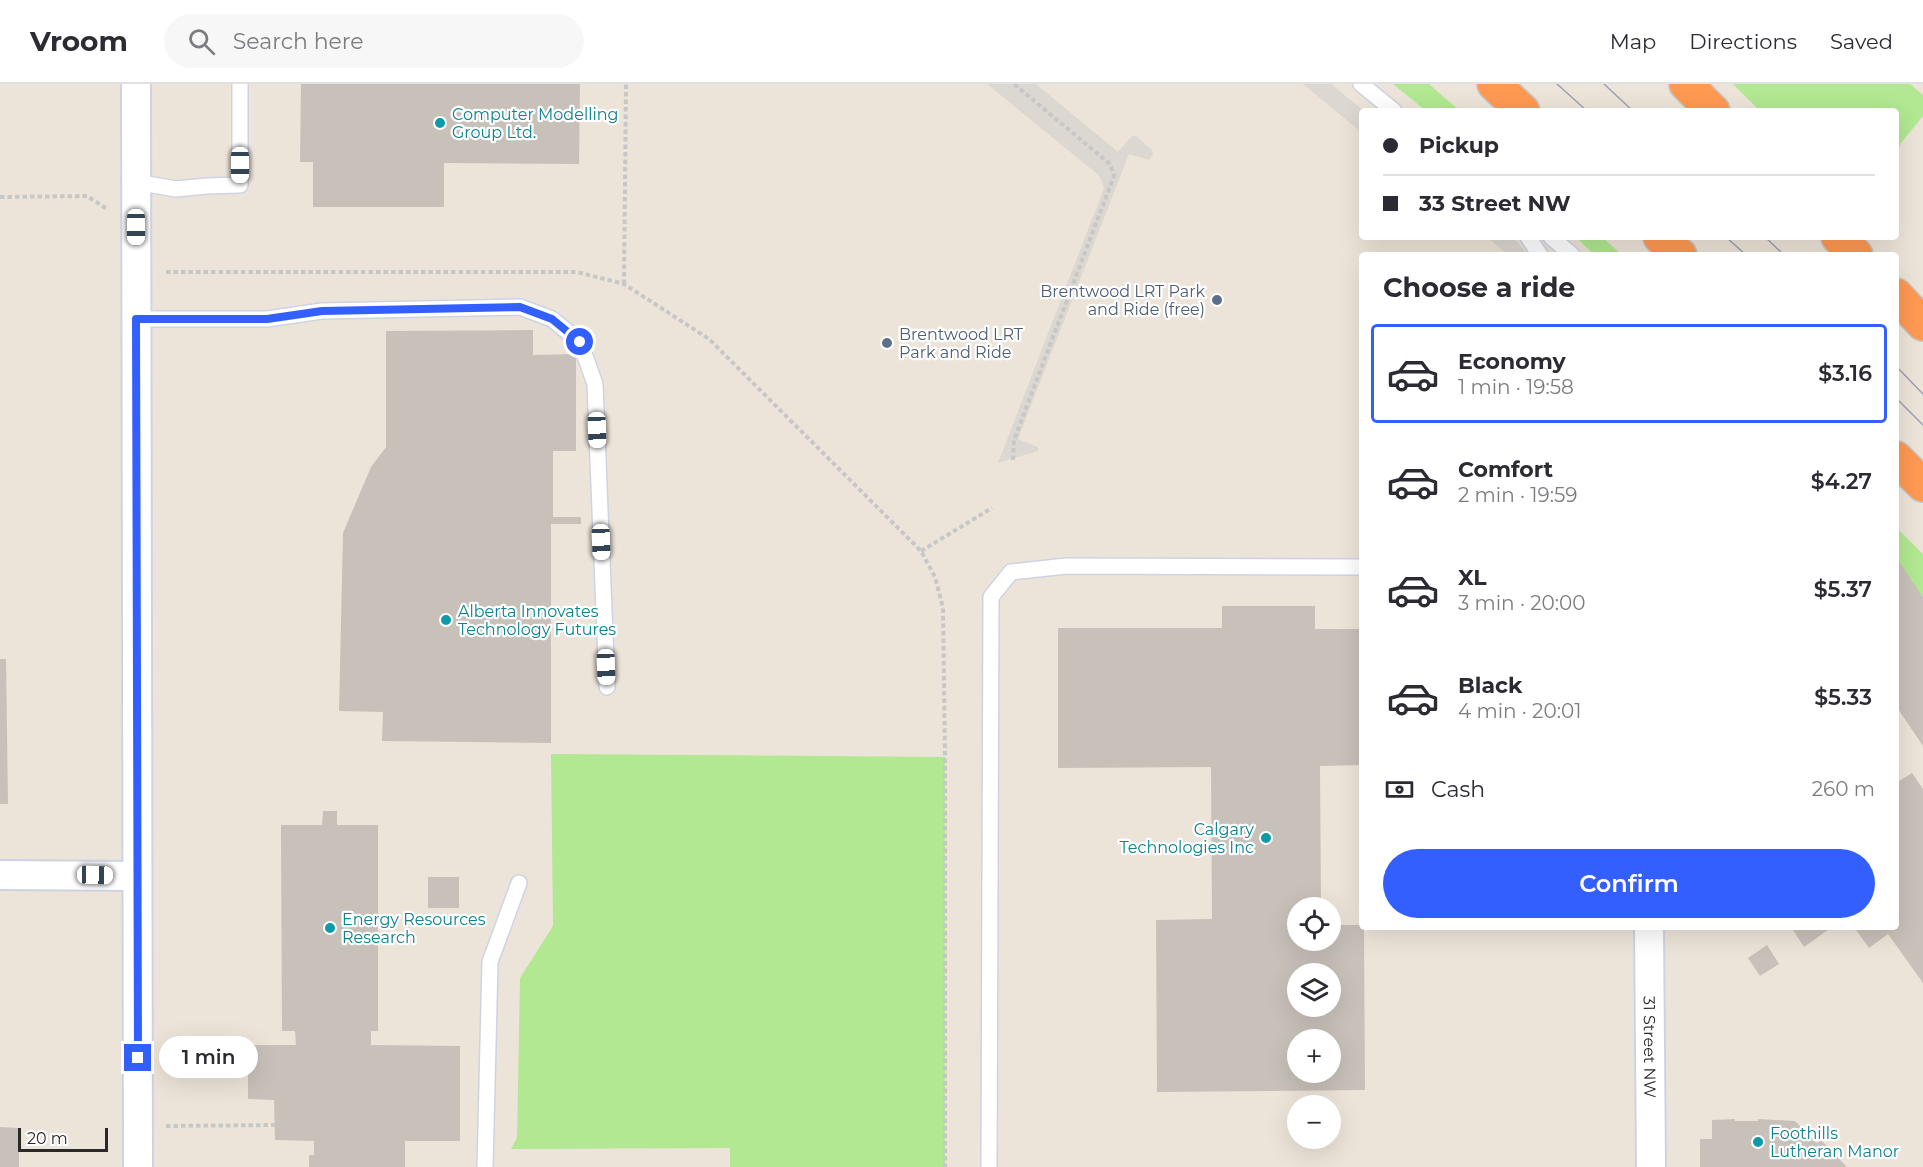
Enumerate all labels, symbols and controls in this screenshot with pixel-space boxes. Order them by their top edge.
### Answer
search box [164,14,584,68]
text: Vroom [30,24,128,58]
icon: search [185,25,218,58]
text: Search here [233,28,364,55]
text: Map [1610,29,1656,54]
text: Directions [1689,29,1797,54]
text: Saved [1830,29,1893,54]
place label: Computer Modelling Group Ltd. [452,105,619,142]
marker: Computer Modelling Group Ltd. [433,116,447,130]
text: Pickup [1419,132,1499,159]
car [231,147,249,183]
text: 33 Street NW [1419,190,1571,217]
car [127,209,145,245]
text: Choose a ride [1383,271,1575,304]
place label: Brentwood LRT Park and Ride (free) [1040,282,1205,319]
marker: Brentwood LRT Park and Ride (free) [1210,293,1224,307]
place label: Brentwood LRT Park and Ride [899,325,1024,362]
route start [566,328,593,355]
marker: Brentwood LRT Park and Ride [880,336,894,350]
icon: car [1386,347,1440,401]
text: Economy [1458,348,1566,375]
text: $3.16 [1818,360,1872,387]
text: 1 min · 19:58 [1458,375,1574,399]
car [587,412,607,448]
icon: car [1386,455,1440,509]
text: Comfort [1458,456,1553,483]
text: $4.27 [1811,468,1872,495]
text: 2 min · 19:59 [1458,483,1577,507]
car [591,524,611,560]
icon: car [1386,563,1440,617]
text: XL [1458,564,1487,591]
text: $5.37 [1814,576,1872,603]
text: 3 min · 20:00 [1458,591,1585,615]
place label: Alberta Innovates Technology Futures [458,602,616,639]
marker: Alberta Innovates Technology Futures [439,613,453,627]
car [596,649,616,685]
icon: car [1386,671,1440,725]
text: Black [1458,672,1522,699]
text: $5.33 [1814,684,1872,711]
text: 4 min · 20:01 [1458,699,1581,723]
icon: cash [1383,773,1416,806]
text: Cash [1431,776,1485,803]
text: 260 m [1812,777,1875,801]
place label: Calgary Technologies Inc [1120,820,1254,857]
marker: Calgary Technologies Inc [1259,831,1273,845]
button: Confirm [1383,849,1875,918]
car [77,866,113,884]
map controls [1287,897,1341,1149]
button: locate [1287,897,1341,951]
place label: Energy Resources Research [342,910,486,947]
marker: Energy Resources Research [323,921,337,935]
button: layers [1287,963,1341,1017]
street label: 31 Street NW [1640,996,1660,1098]
button: + [1287,1029,1341,1083]
callout: 1 min [159,1037,258,1079]
route end [124,1044,151,1071]
text: 1 min [182,1045,235,1069]
button: − [1287,1095,1341,1149]
place label: Foothills Lutheran Manor [1770,1124,1899,1161]
scale bar [18,1125,108,1152]
text: 20 m [27,1129,68,1148]
marker: Foothills Lutheran Manor [1751,1135,1765,1149]

